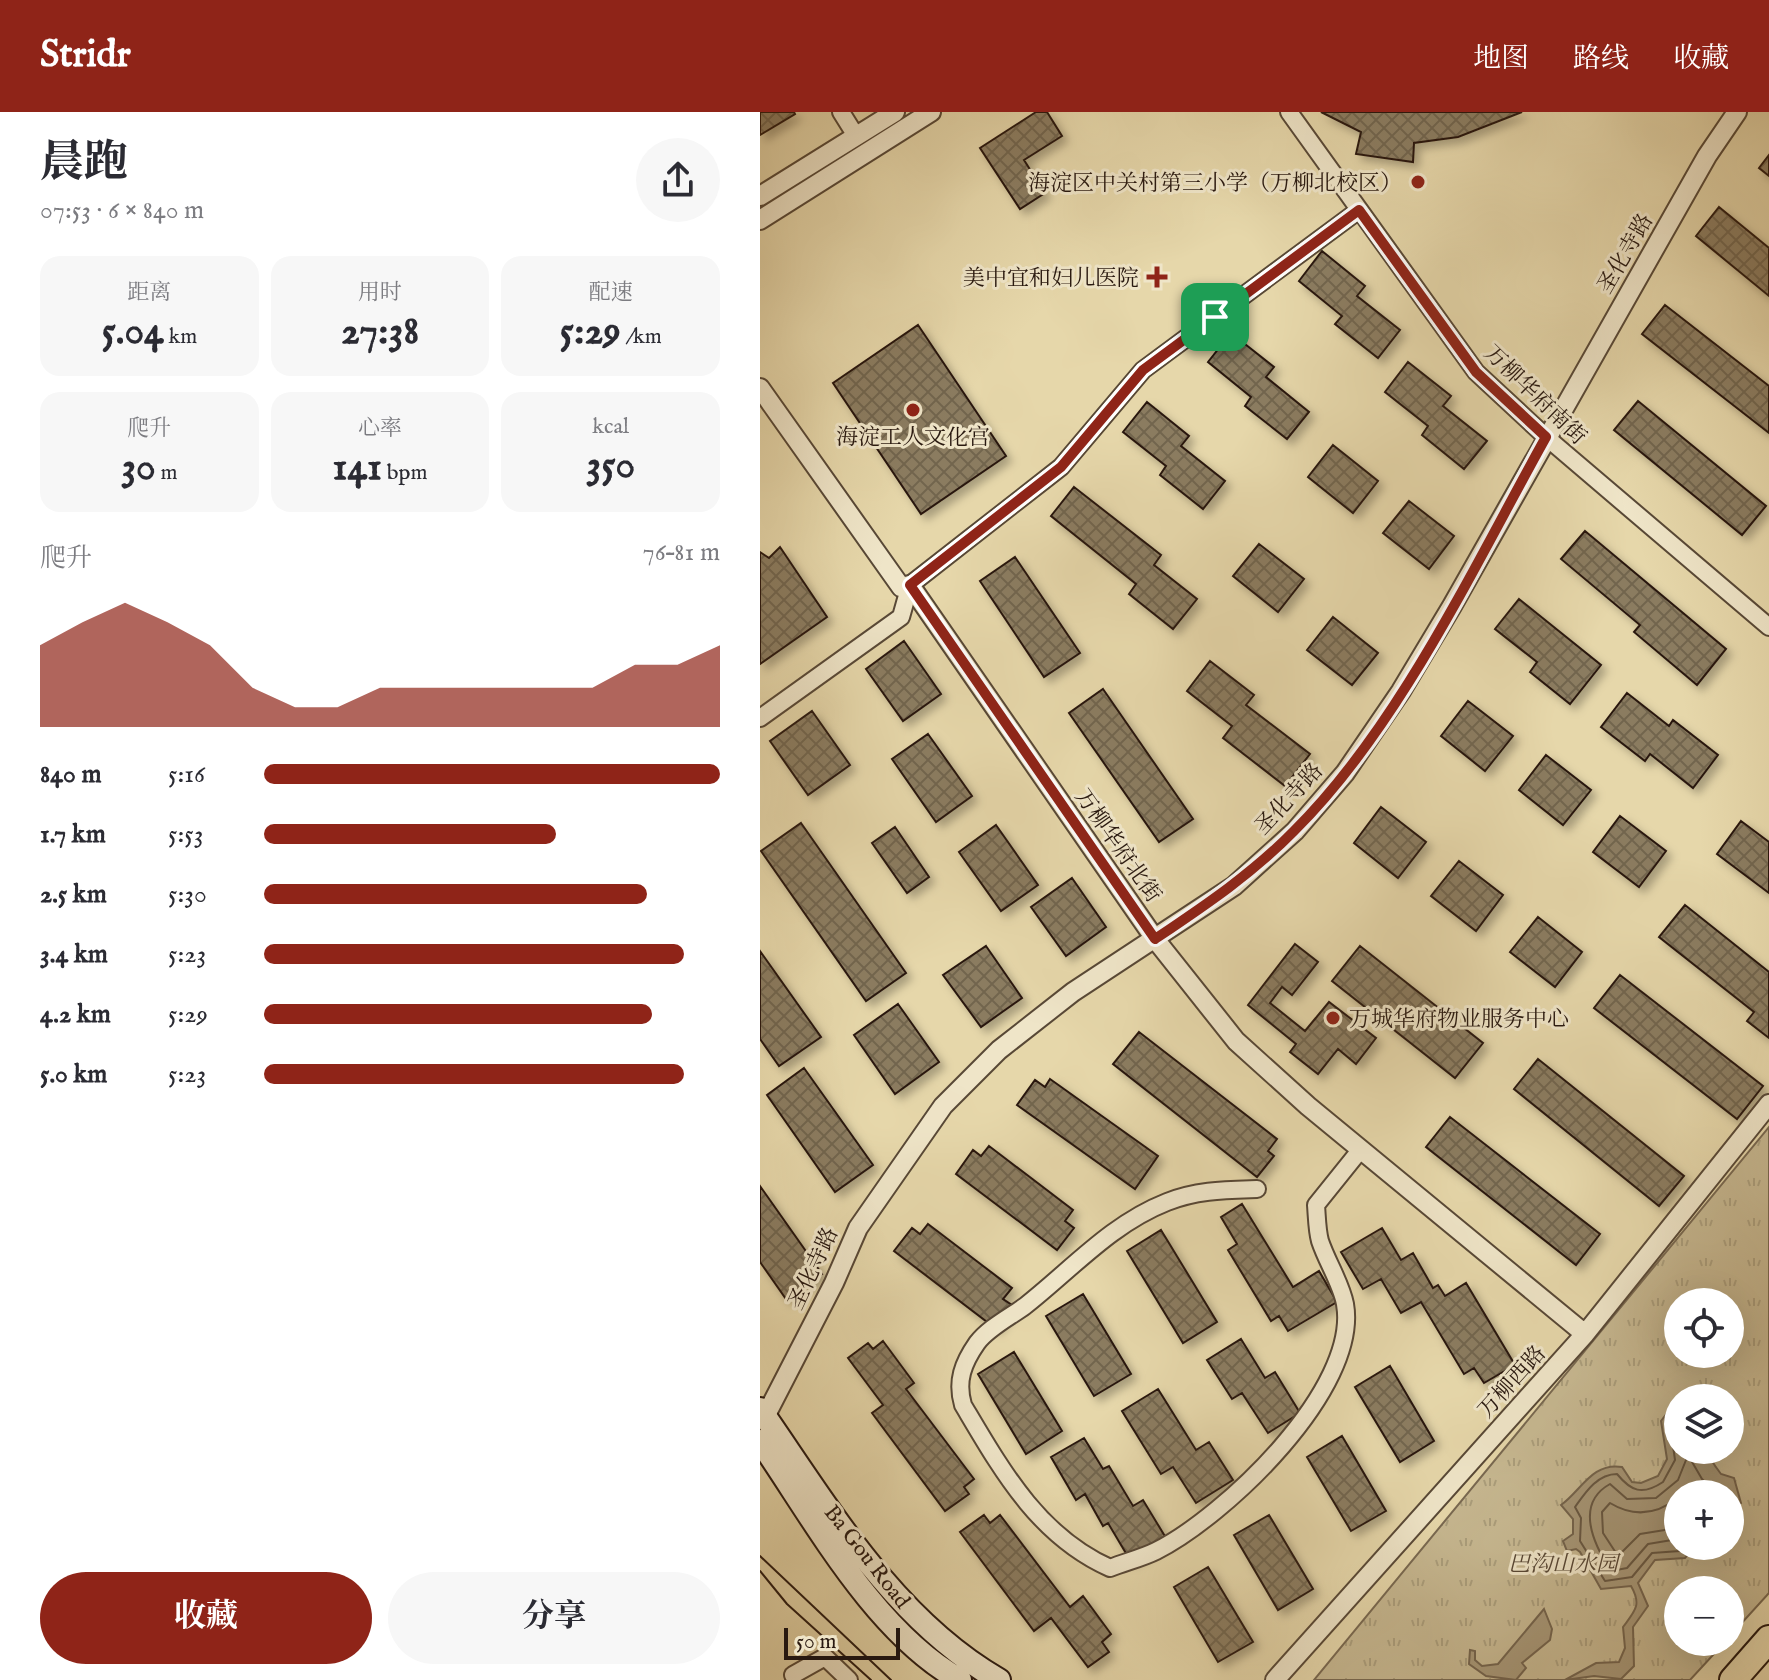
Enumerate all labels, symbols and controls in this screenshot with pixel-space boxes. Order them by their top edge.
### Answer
text: Stridr [40,32,131,80]
text: 地图 [1473,42,1529,77]
text: 路线 [1573,42,1629,77]
text: 收藏 [1673,42,1729,77]
text: 晨跑 [40,136,128,192]
button: share [636,138,720,222]
place label: 海淀区中关村第三小学（万柳北校区） [1028,170,1402,198]
marker: 海淀区中关村第三小学（万柳北校区） [1409,173,1427,191]
text: 07:53 · 6 × 840 m [40,194,204,227]
street label: 圣化寺路 [1592,209,1660,299]
place label: 美中宜和妇儿医院 [963,265,1139,293]
marker: 美中宜和妇儿医院 [1146,266,1168,288]
text: 距离 [127,279,171,307]
text: 用时 [358,279,402,307]
text: 配速 [589,279,633,307]
pin [1181,283,1249,351]
icon: arrive [1193,295,1237,339]
text: 5.04 [101,307,164,358]
text: 27:38 [341,307,419,358]
text: 5:29 [559,307,621,358]
text: km [164,323,197,351]
text: /km [621,323,662,351]
street label: 万柳华府南街 [1477,340,1592,451]
marker: 海淀工人文化宫 [904,401,922,419]
text: kcal [592,413,629,441]
text: 爬升 [127,415,171,443]
text: 心率 [358,415,402,443]
place label: 海淀工人文化宫 [836,424,990,452]
text: 350 [586,441,635,492]
text: 30 [121,443,156,494]
text: 141 [333,443,382,494]
text: m [156,459,178,487]
text: bpm [382,459,427,487]
text: 76–81 m [643,536,720,569]
text: 爬升 [40,542,92,575]
text: 840 m [40,758,101,791]
text: 5:16 [168,758,205,791]
street label: 圣化寺路 [1249,758,1330,841]
street label: 万柳华府北街 [1068,784,1167,908]
text: 1.7 km [40,818,106,851]
text: 5:53 [168,818,203,851]
text: 2.5 km [40,878,107,911]
text: 5:30 [168,878,207,911]
text: 3.4 km [40,938,108,971]
text: 5:23 [168,938,206,971]
text: 4.2 km [40,998,111,1031]
text: 5:29 [168,998,208,1031]
place label: 万城华府物业服务中心 [1349,1006,1569,1034]
marker: 万城华府物业服务中心 [1324,1009,1342,1027]
text: 5.0 km [40,1058,107,1091]
text: 5:23 [168,1058,206,1091]
street label: 圣化寺路 [783,1223,845,1315]
map controls [1664,1288,1744,1656]
button: locate [1664,1288,1744,1368]
street label: 万柳西路 [1473,1340,1552,1424]
button: layers [1664,1384,1744,1464]
button: + [1664,1480,1744,1560]
street label: Ba Gou Road [817,1500,916,1615]
park label: 巴沟山水园 [1508,1551,1621,1579]
button: 收藏 [40,1572,372,1664]
button: 分享 [388,1572,720,1664]
button: − [1664,1576,1744,1656]
scale bar [784,1624,900,1660]
text: 50 m [796,1628,837,1656]

